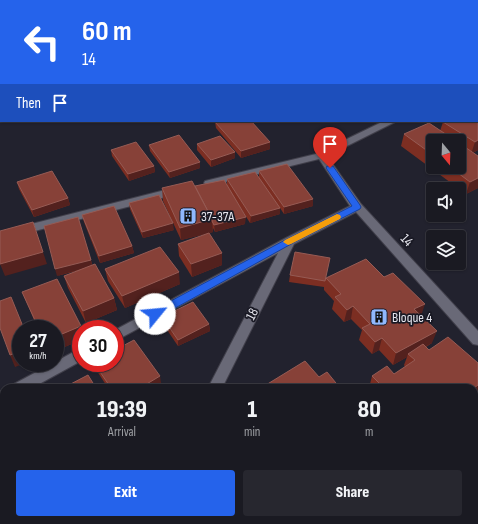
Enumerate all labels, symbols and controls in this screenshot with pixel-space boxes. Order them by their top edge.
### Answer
text: 60 m [82,15,131,48]
icon: left [16,16,68,68]
text: 14 [82,49,96,70]
icon: arrive [49,92,71,114]
text: Then [16,94,41,113]
pin [313,127,347,168]
icon: arrive [319,133,341,155]
north arrow [426,134,466,174]
map controls [426,134,466,270]
button: sound [426,182,466,222]
building icon: 37-37A [178,206,198,226]
place label: 37-37A [201,208,235,225]
street label: 14 [397,230,417,250]
button: layers [426,230,466,270]
position arrow [134,293,176,335]
street label: 18 [242,305,262,323]
building icon: Bloque 4 [369,307,389,327]
place label: Bloque 4 [392,309,432,326]
speed limit sign: 30 [72,320,124,372]
text: 27 [29,329,47,353]
text: km/h [29,350,47,362]
text: 19:39 [97,395,147,424]
text: 1 [247,395,257,424]
text: 80 [357,395,381,424]
text: Arrival [108,424,136,440]
text: min [244,424,260,440]
text: m [365,424,373,440]
button: Exit [16,470,235,516]
button: Share [243,470,462,516]

